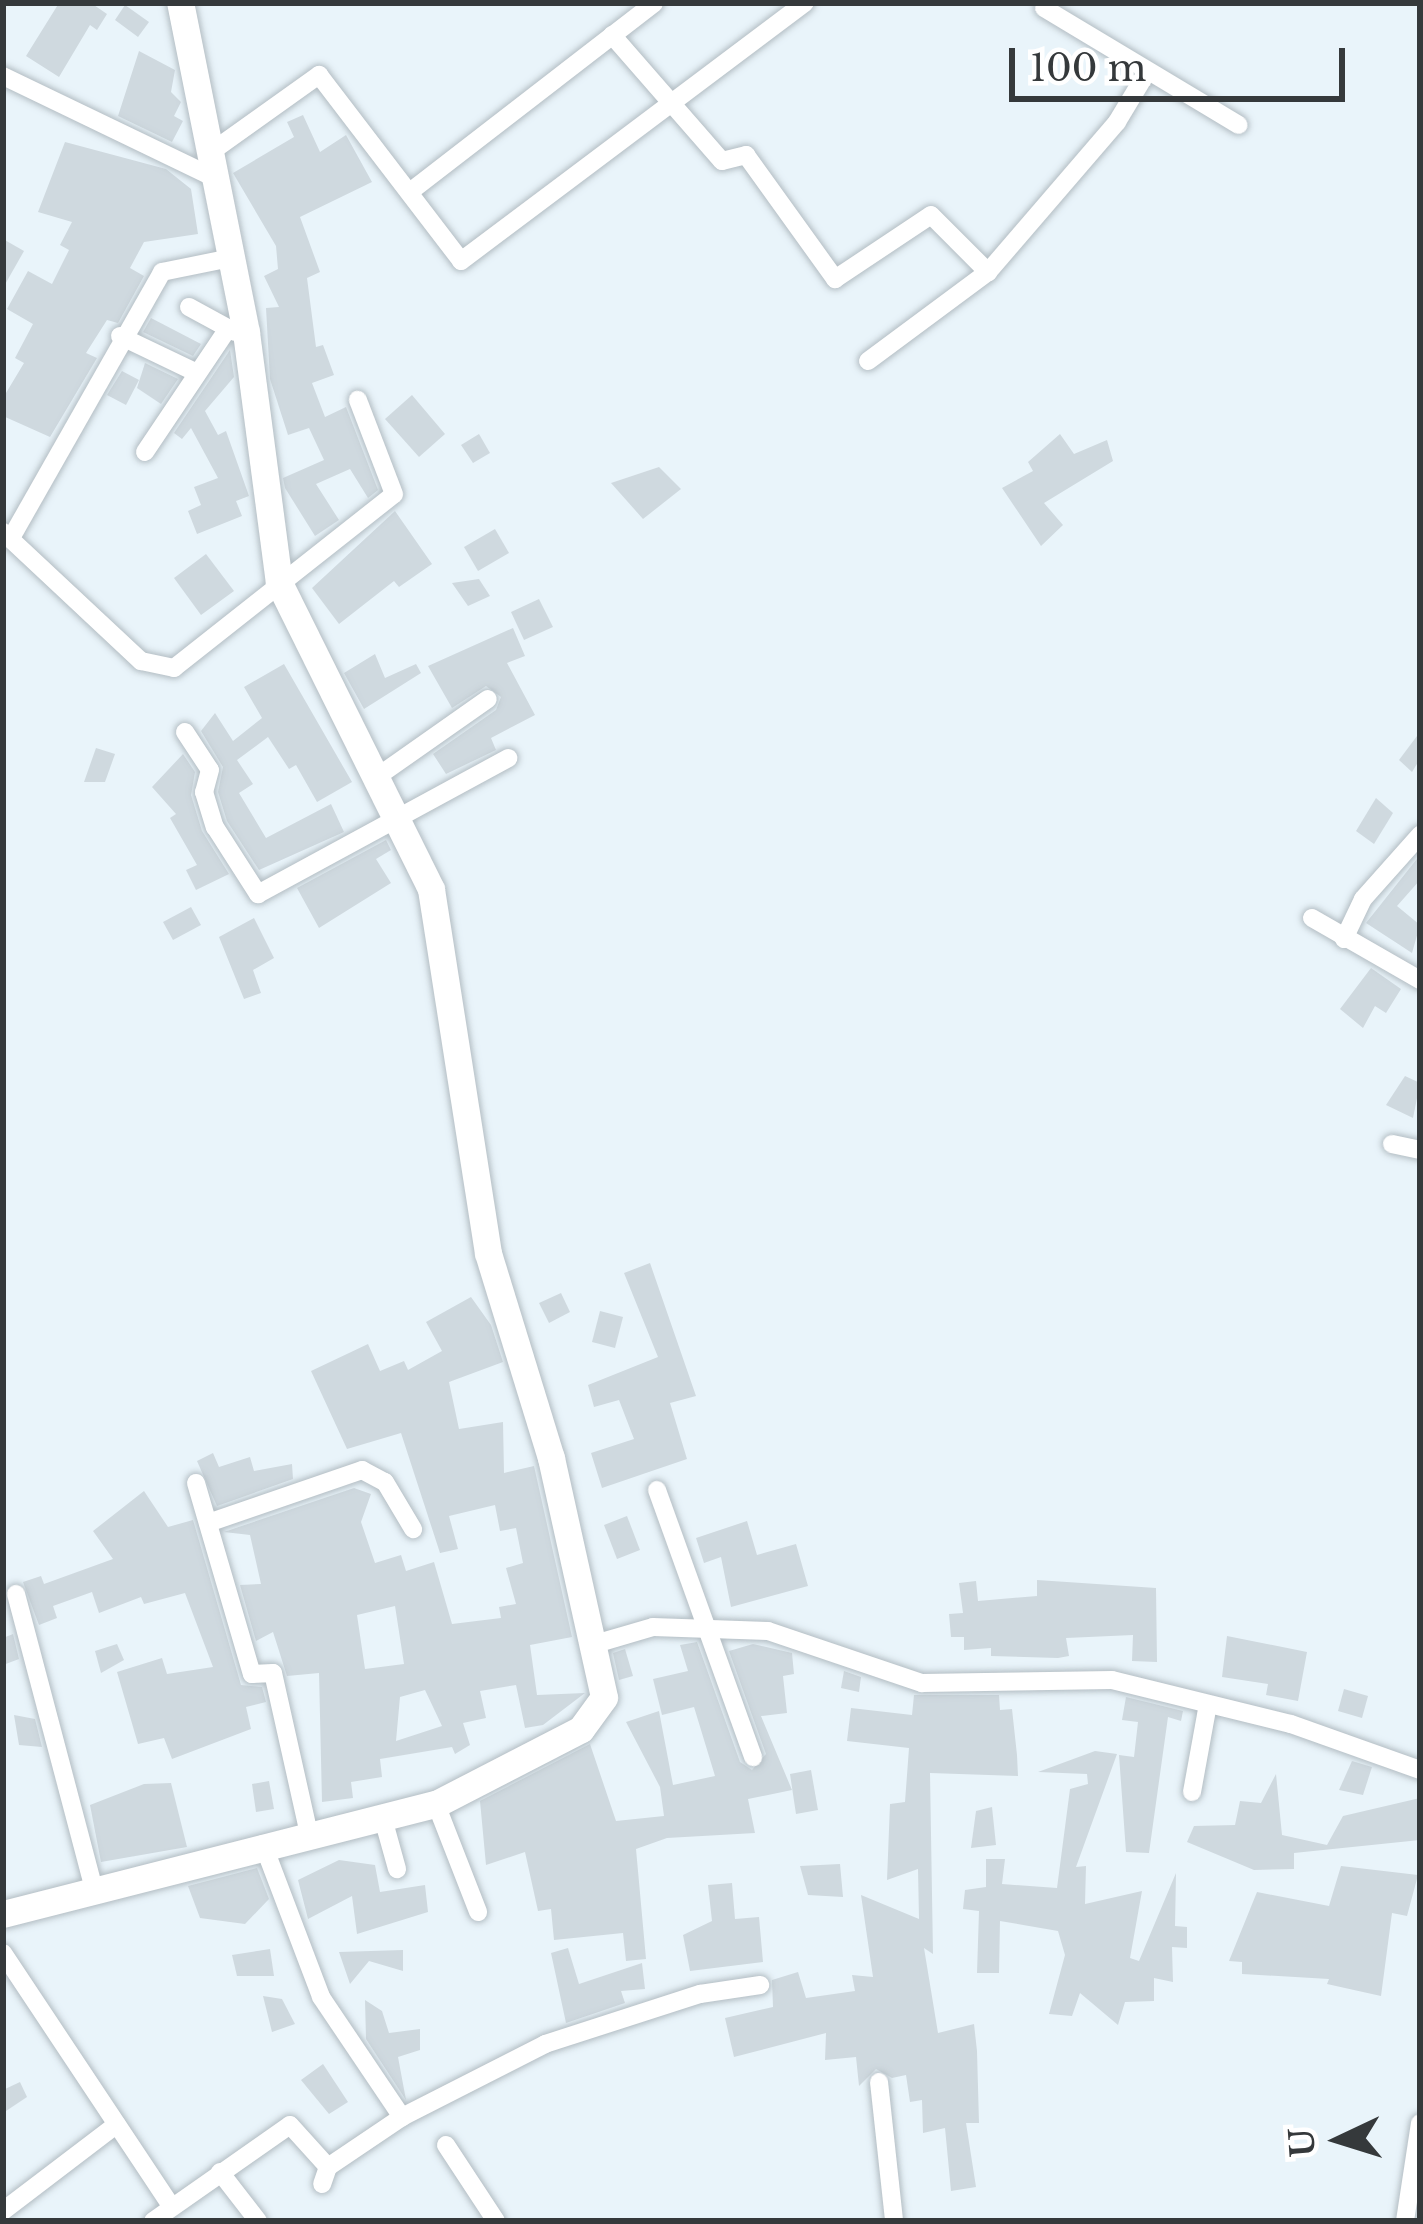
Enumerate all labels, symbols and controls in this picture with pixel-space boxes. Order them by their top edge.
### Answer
scale bar [1015,24,1351,98]
text: 100 m [1030,46,1146,91]
north arrow [1279,2080,1399,2200]
text: U [1281,2127,1324,2158]

